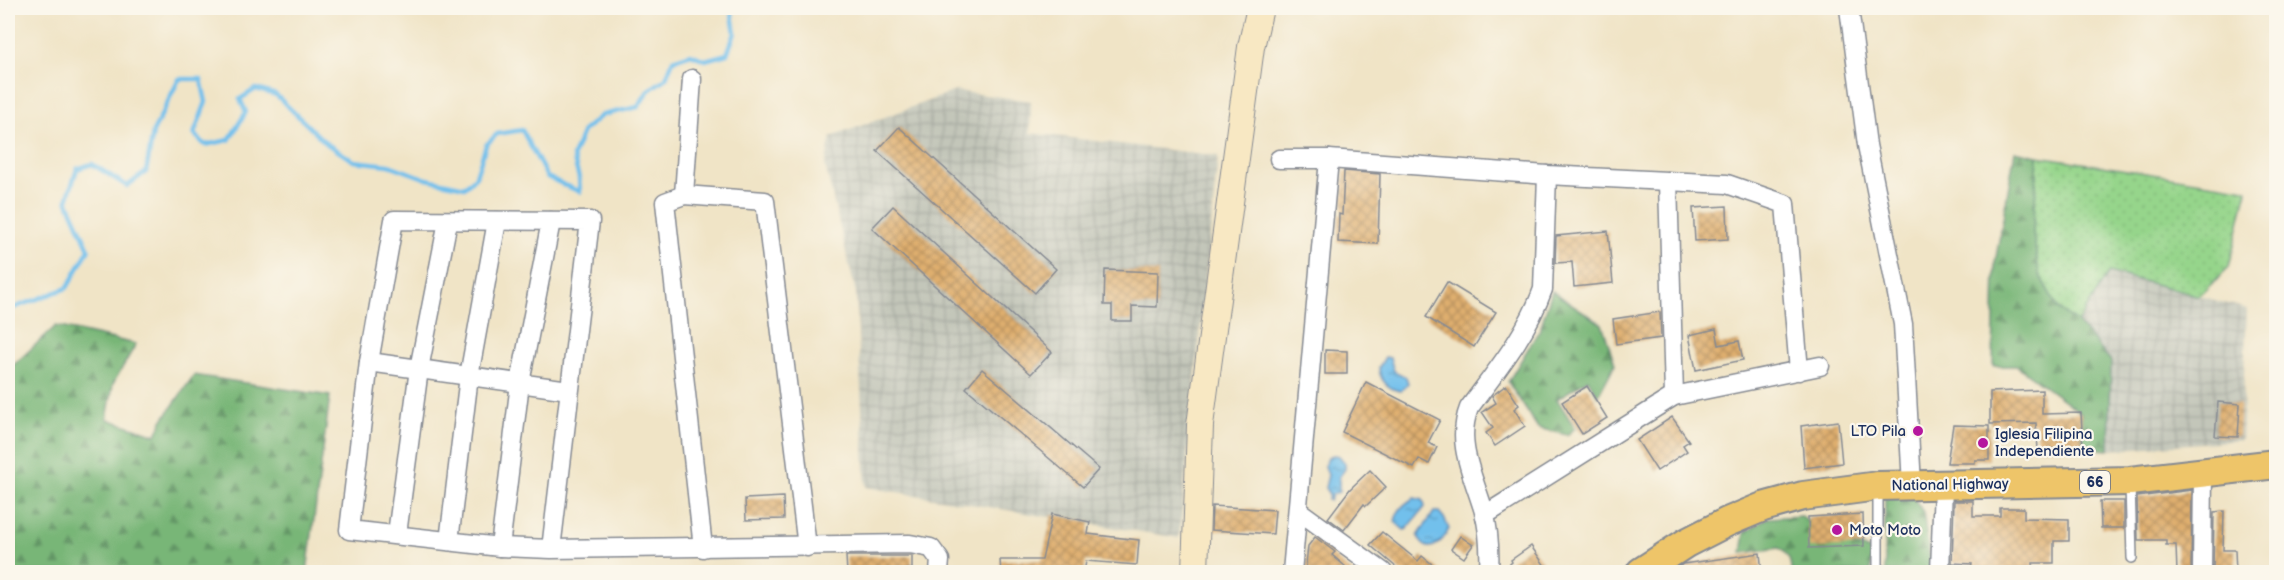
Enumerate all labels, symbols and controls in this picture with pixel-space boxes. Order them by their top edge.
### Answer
place label: LTO Pila [1850,422,1906,441]
marker: LTO Pila [1911,424,1925,438]
place label: Iglesia Filipina Independiente [1995,425,2094,461]
marker: Iglesia Filipina Independiente [1976,436,1990,450]
road number: 66 [2080,471,2110,493]
street label: National Highway [1891,474,2009,496]
place label: Moto Moto [1849,521,1921,540]
marker: Moto Moto [1830,523,1844,537]

